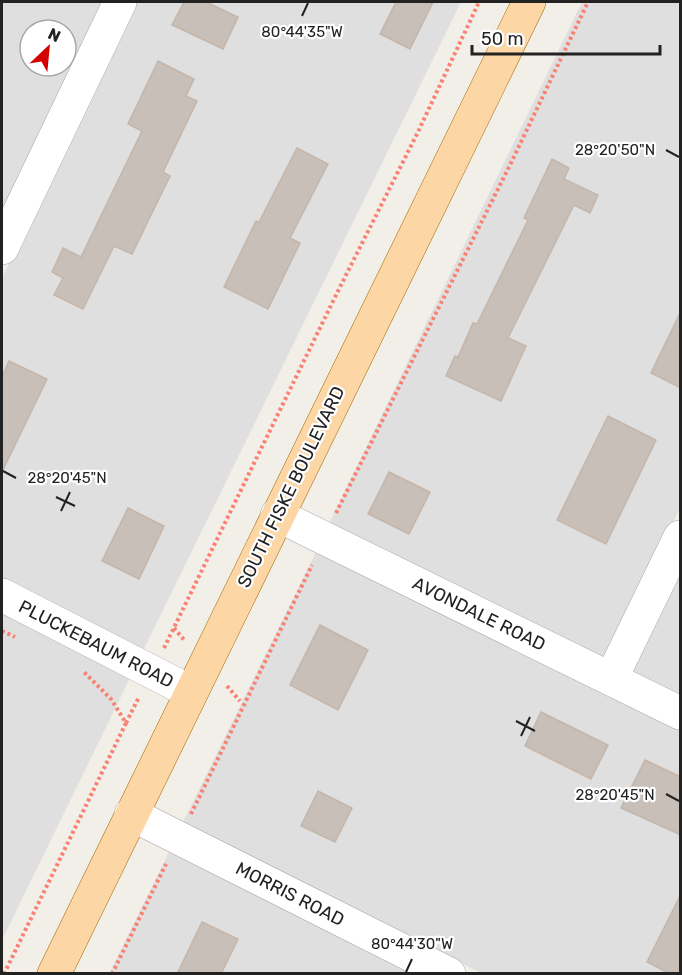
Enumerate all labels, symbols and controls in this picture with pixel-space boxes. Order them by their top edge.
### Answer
north arrow [18,18,78,78]
scale bar [472,18,660,56]
text: 80°44'35"W [261,23,343,41]
text: N [45,24,64,46]
text: 50 m [481,28,524,50]
text: 28°20'50"N [575,141,655,159]
street label: SOUTH FISKE BOULEVARD [233,383,349,591]
text: 28°20'45"N [27,469,107,487]
street label: AVONDALE ROAD [409,572,549,656]
street label: PLUCKEBAUM ROAD [15,595,177,693]
text: 28°20'45"N [575,786,655,804]
street label: MORRIS ROAD [232,857,348,931]
text: 80°44'30"W [371,935,453,953]

